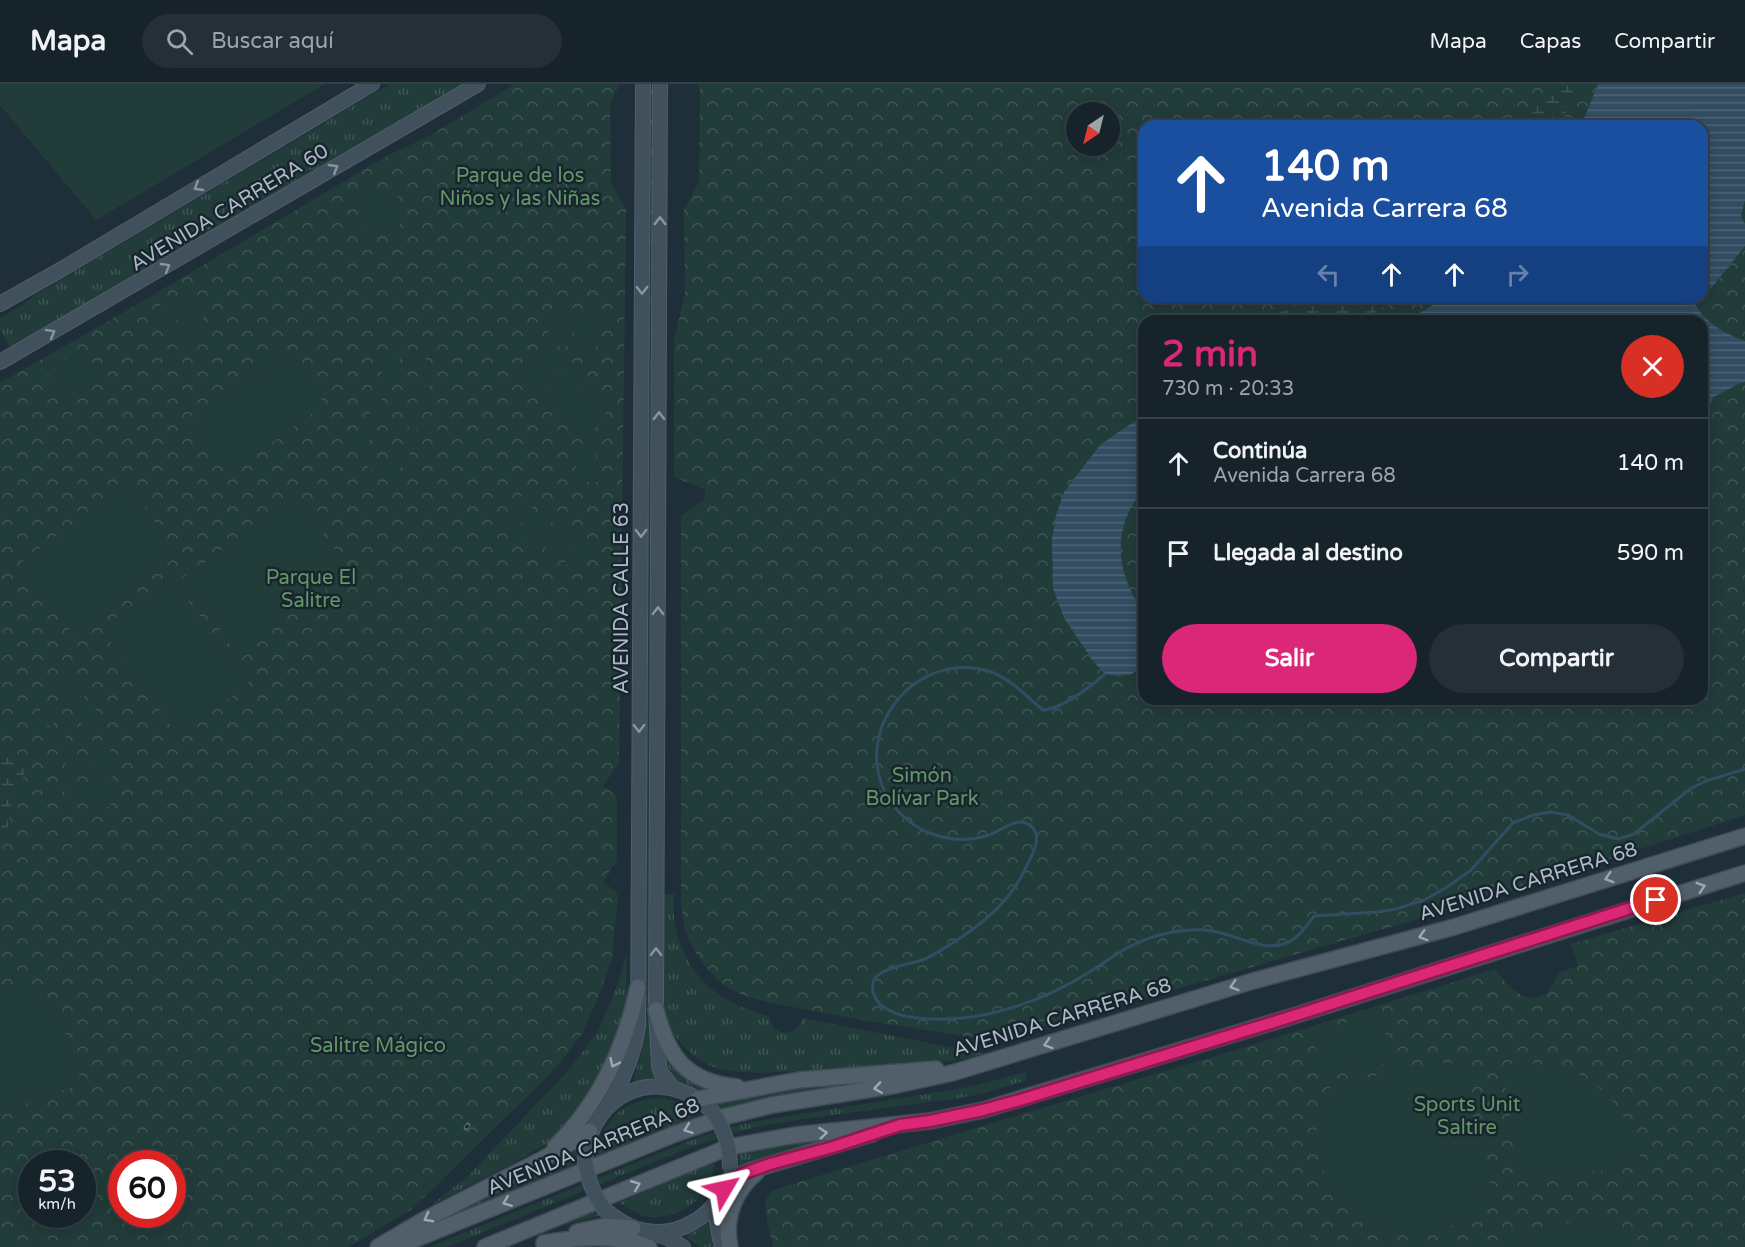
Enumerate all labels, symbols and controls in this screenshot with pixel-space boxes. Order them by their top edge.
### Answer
search box [142,14,562,68]
text: Mapa [30,24,106,58]
icon: search [163,25,196,58]
text: Buscar aquí [211,28,334,54]
text: Mapa [1430,29,1487,54]
text: Capas [1520,29,1581,54]
text: Compartir [1614,29,1715,54]
north arrow [1066,102,1120,156]
map controls [1066,102,1120,156]
street label: AVENIDA CARRERA 60 [126,139,333,277]
text: 140 m [1261,141,1390,192]
icon: ahead [1162,144,1240,222]
one-way arrow [328,163,338,175]
park label: Parque de los Niños y las Niñas [440,164,600,211]
one-way arrow [194,180,204,192]
text: Avenida Carrera 68 [1261,192,1508,225]
one-way arrow [654,216,666,225]
icon: left [1312,258,1345,291]
icon: ahead [1375,258,1408,291]
icon: ahead [1438,258,1471,291]
icon: right [1501,258,1534,291]
one-way arrow [160,262,170,274]
one-way arrow [636,285,648,294]
one-way arrow [45,329,55,341]
text: 2 min [1162,333,1258,376]
button: close [1621,335,1684,398]
text: 730 m · 20:33 [1162,377,1294,401]
one-way arrow [653,411,665,420]
text: Continúa [1213,438,1307,464]
icon: ahead [1162,447,1195,480]
text: 140 m [1617,450,1684,476]
text: Avenida Carrera 68 [1213,464,1396,488]
street label: AVENIDA CALLE 63 [610,502,634,694]
one-way arrow [634,528,647,537]
icon: arrive [1162,537,1195,570]
text: Llegada al destino [1213,540,1403,566]
text: 590 m [1617,540,1684,566]
park label: Parque El Salitre [266,566,356,613]
one-way arrow [652,606,664,615]
button: Salir [1162,624,1417,693]
button: Compartir [1429,624,1684,693]
one-way arrow [633,723,645,732]
park label: Simón Bolívar Park [865,764,979,811]
street label: AVENIDA CARRERA 68 [1416,837,1640,927]
one-way arrow [1604,871,1615,883]
pin [1630,874,1681,925]
one-way arrow [1695,881,1706,894]
icon: arrive [1639,883,1672,916]
one-way arrow [1418,929,1429,941]
one-way arrow [650,947,662,956]
street label: AVENIDA CARRERA 68 [950,973,1174,1063]
one-way arrow [1229,979,1240,992]
park label: Salitre Mágico [310,1034,446,1058]
one-way arrow [1043,1037,1054,1049]
one-way arrow [610,1056,622,1067]
one-way arrow [874,1081,883,1093]
street label: AVENIDA CARRERA 68 [484,1093,703,1201]
park label: Sports Unit Saltire [1414,1093,1521,1140]
one-way arrow [683,1122,694,1135]
one-way arrow [818,1127,827,1140]
speed limit sign: 60 [108,1150,186,1228]
position arrow [692,1157,756,1221]
text: 53 [38,1163,76,1200]
one-way arrow [630,1180,641,1192]
text: km/h [38,1195,76,1213]
one-way arrow [503,1195,514,1207]
one-way arrow [423,1211,434,1222]

